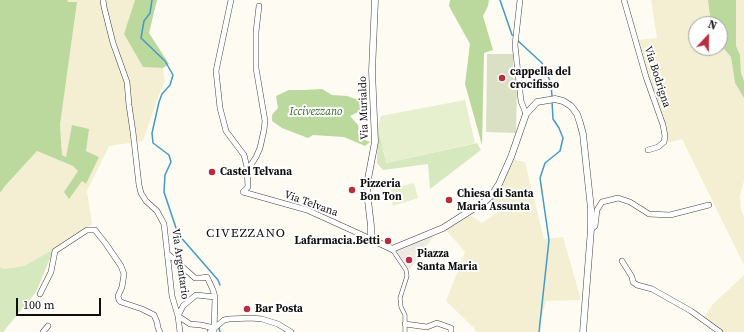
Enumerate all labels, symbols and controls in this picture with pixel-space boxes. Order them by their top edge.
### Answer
north arrow [688,16,728,56]
text: N [706,17,719,34]
street label: Via Bodrigna [641,45,673,109]
place label: cappella del crocifisso [510,65,571,91]
marker: cappella del crocifisso [497,73,507,83]
street label: Via Murialdo [356,76,372,140]
park label: Iccivezzano [290,105,342,119]
place label: Castel Telvana [220,165,292,179]
marker: Castel Telvana [207,167,217,177]
place label: Pizzeria Bon Ton [360,177,402,203]
marker: Pizzeria Bon Ton [347,185,357,195]
place label: Chiesa di Santa Maria Assunta [457,187,534,213]
street label: Via Telvana [282,188,340,220]
marker: Chiesa di Santa Maria Assunta [444,195,454,205]
district label: CIVEZZANO [206,226,286,242]
street label: Via Argentario [169,228,191,300]
place label: Lafarmacia.Betti [295,234,380,248]
marker: Lafarmacia.Betti [383,236,393,246]
place label: Piazza Santa Maria [417,247,478,273]
marker: Piazza Santa Maria [404,255,414,265]
scale bar [18,290,103,316]
text: 100 m [23,297,55,313]
place label: Bar Posta [255,302,303,316]
marker: Bar Posta [242,304,252,314]

